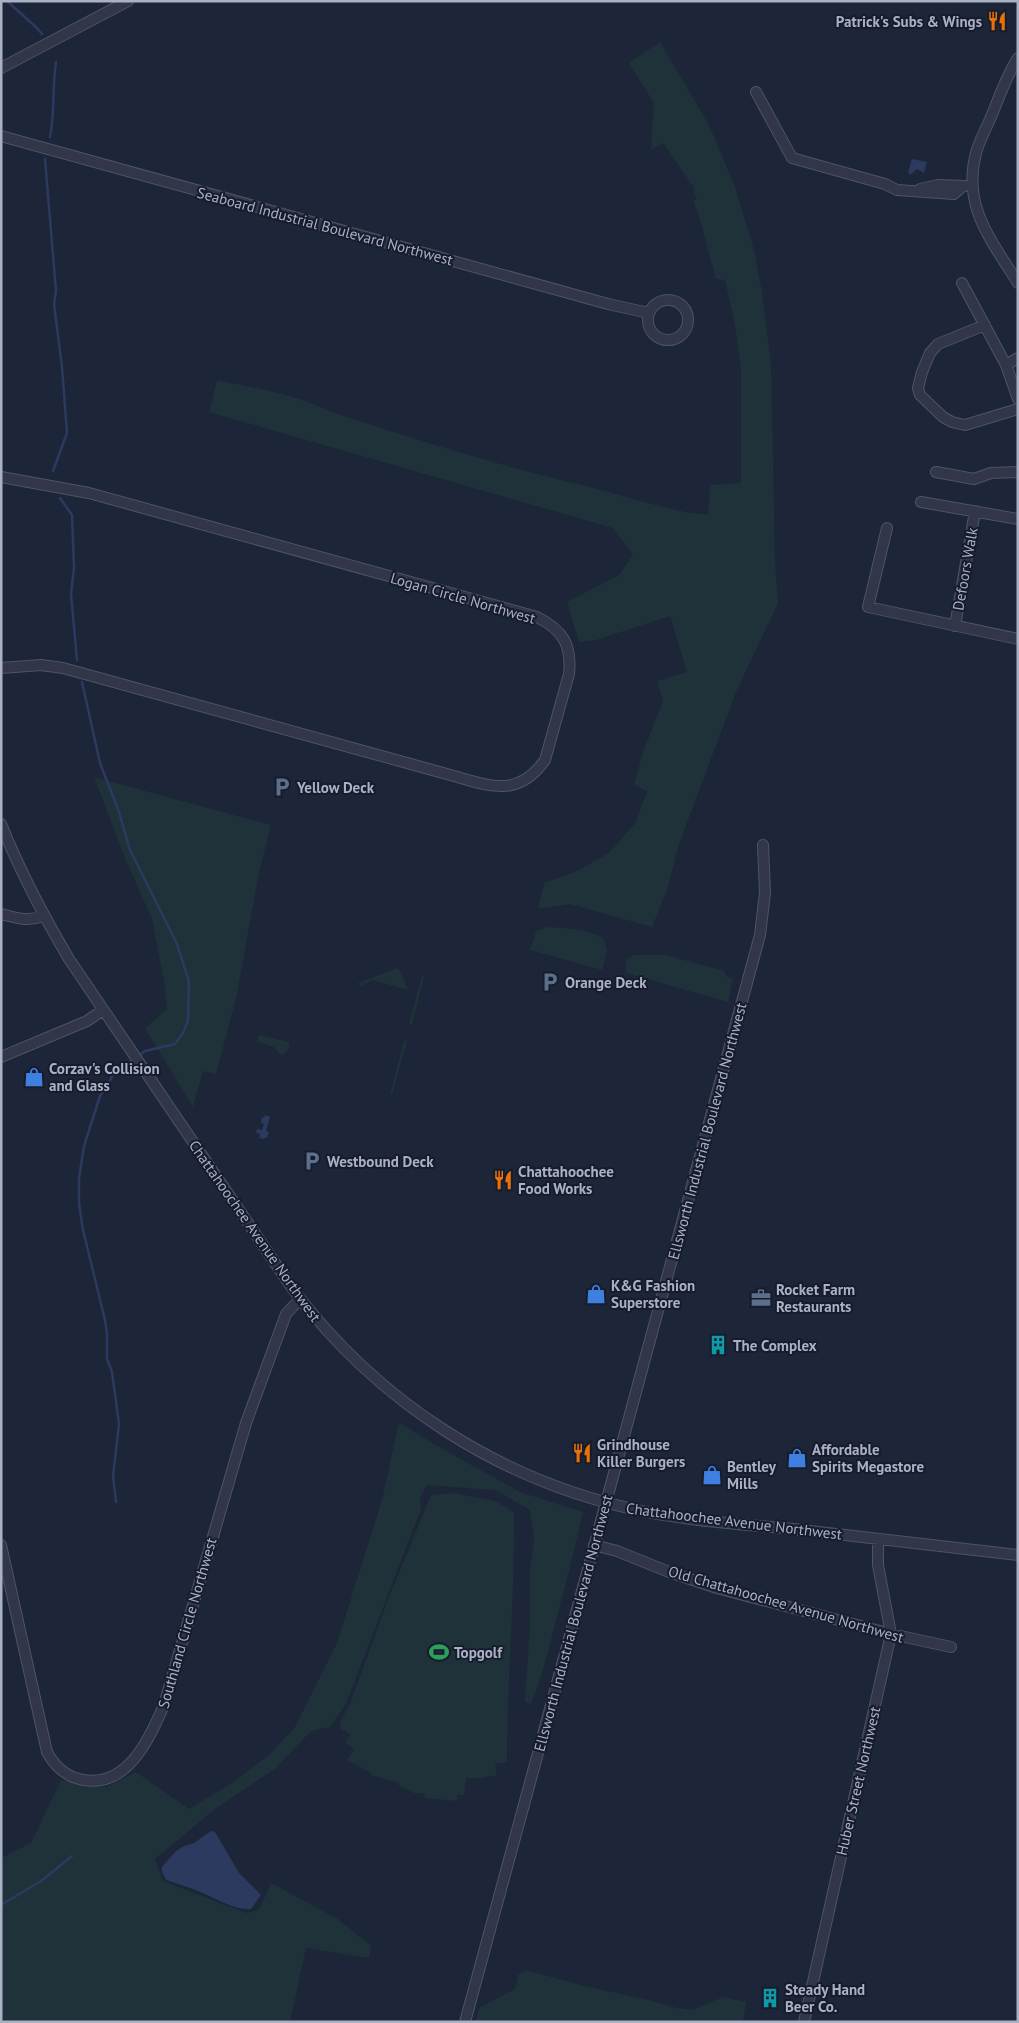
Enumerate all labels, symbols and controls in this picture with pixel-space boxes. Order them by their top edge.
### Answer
restaurant icon: Patrick's Subs & Wings [986,10,1008,32]
place label: Patrick's Subs & Wings [836,12,982,31]
street label: Seaboard Industrial Boulevard Northwest [195,183,455,269]
street label: Defoors Walk [948,525,982,612]
street label: Logan Circle Northwest [388,568,538,628]
parking icon: Yellow Deck [271,776,293,798]
place label: Yellow Deck [296,778,375,797]
parking icon: Orange Deck [539,971,561,993]
place label: Orange Deck [565,973,647,992]
street label: Ellsworth Industrial Boulevard Northwest [664,1000,750,1262]
place label: Corzav's Collision and Glass [49,1059,160,1095]
shop icon: Corzav's Collision and Glass [23,1066,45,1088]
street label: Chattahoochee Avenue Northwest [185,1137,325,1325]
parking icon: Westbound Deck [301,1150,323,1172]
place label: Westbound Deck [327,1152,434,1171]
place label: Chattahoochee Food Works [518,1162,614,1198]
restaurant icon: Chattahoochee Food Works [492,1169,514,1191]
place label: K&G Fashion Superstore [611,1276,695,1312]
place label: Rocket Farm Restaurants [776,1280,855,1316]
shop icon: K&G Fashion Superstore [585,1283,607,1305]
office icon: Rocket Farm Restaurants [750,1287,772,1309]
building icon: The Complex [707,1334,729,1356]
place label: The Complex [733,1336,817,1355]
place label: Grindhouse Killer Burgers [597,1435,685,1471]
place label: Affordable Spirits Megastore [812,1440,925,1476]
restaurant icon: Grindhouse Killer Burgers [571,1442,593,1464]
shop icon: Affordable Spirits Megastore [786,1447,808,1469]
place label: Bentley Mills [727,1457,777,1493]
shop icon: Bentley Mills [701,1464,723,1486]
street label: Ellsworth Industrial Boulevard Northwest [530,1492,616,1754]
street label: Chattahoochee Avenue Northwest [625,1498,843,1544]
street label: Southland Circle Northwest [154,1535,220,1711]
street label: Old Chattahoochee Avenue Northwest [666,1561,906,1647]
sports icon: Topgolf [428,1641,450,1663]
place label: Topgolf [454,1643,503,1662]
street label: Huber Street Northwest [832,1705,884,1857]
place label: Steady Hand Beer Co. [785,1980,865,2016]
building icon: Steady Hand Beer Co. [759,1987,781,2009]

